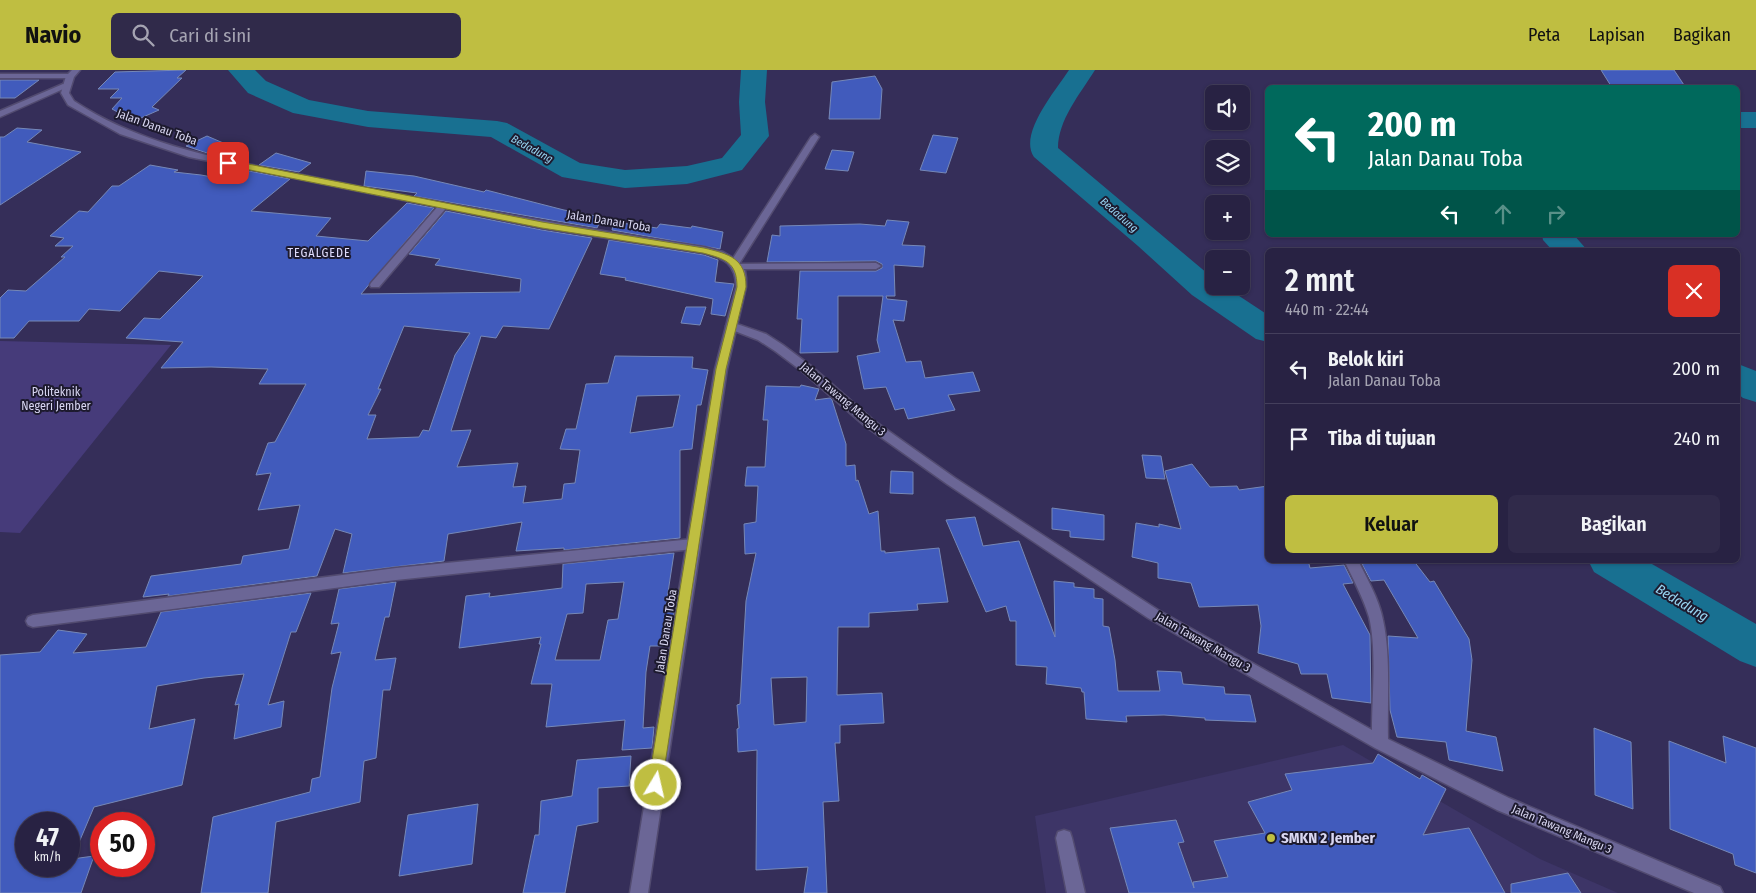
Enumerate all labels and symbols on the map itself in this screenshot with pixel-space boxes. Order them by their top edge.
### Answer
street label: Jalan Danau Toba [115,106,199,148]
water label: Bedadung [509,132,555,166]
pin [207,142,249,184]
water label: Bedadung [1097,195,1141,235]
street label: Jalan Danau Toba [566,207,652,235]
district label: TEGALGEDE [287,246,351,260]
street label: Jalan Tawang Mangu 3 [797,359,889,439]
park label: Politeknik Negeri Jember [21,385,92,413]
water label: Bedadung [1653,581,1711,625]
street label: Jalan Danau Toba [652,588,680,674]
street label: Jalan Tawang Mangu 3 [1153,609,1253,675]
position arrow [629,758,681,810]
street label: Jalan Tawang Mangu 3 [1510,802,1614,856]
speed limit sign: 50 [90,812,155,877]
place label: SMKN 2 Jember [1281,829,1375,847]
marker: SMKN 2 Jember [1265,832,1277,844]

